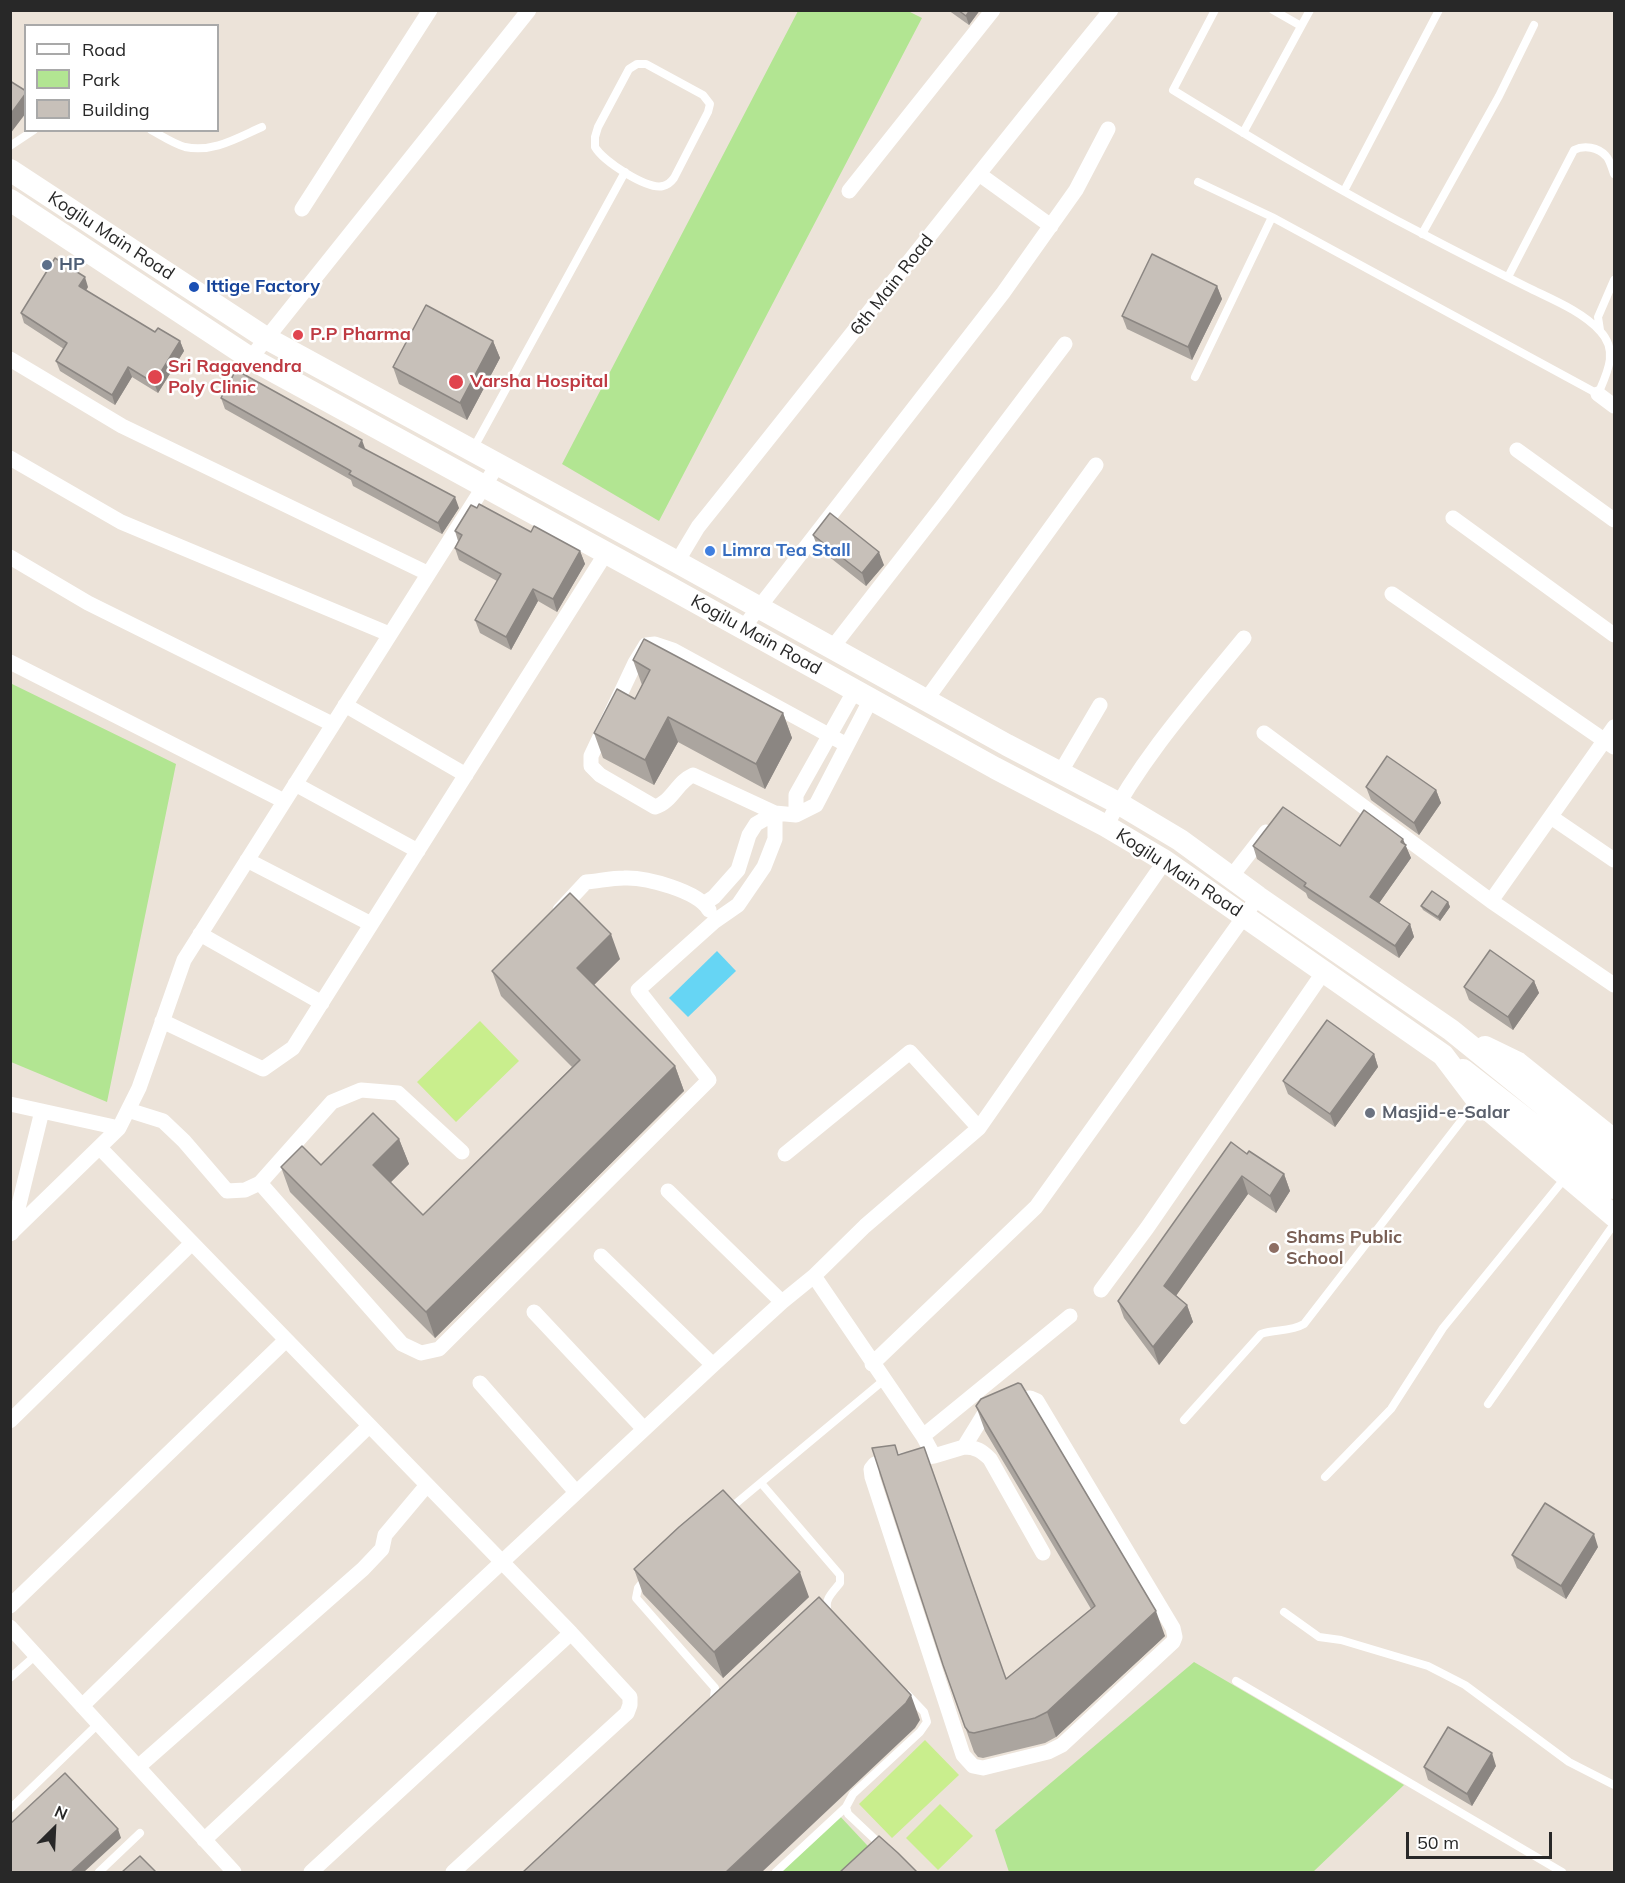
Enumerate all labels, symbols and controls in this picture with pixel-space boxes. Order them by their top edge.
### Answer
legend [24,24,219,132]
text: Road [82,38,126,61]
text: Park [82,68,120,91]
text: Building [82,98,150,121]
street label: Kogilu Main Road [44,187,178,285]
street label: 6th Main Road [846,230,938,340]
place label: HP [59,254,85,276]
marker: HP [40,258,54,272]
place label: Ittige Factory [206,276,320,298]
marker: Ittige Factory [187,280,201,294]
place label: P.P Pharma [310,324,411,346]
marker: P.P Pharma [291,328,305,342]
place label: Sri Ragavendra Poly Clinic [168,356,302,398]
marker: Sri Ragavendra Poly Clinic [146,368,164,386]
place label: Varsha Hospital [470,371,608,393]
marker: Varsha Hospital [447,373,465,391]
place label: Limra Tea Stall [722,540,851,562]
marker: Limra Tea Stall [703,544,717,558]
street label: Kogilu Main Road [687,590,825,680]
street label: Kogilu Main Road [1112,824,1246,922]
place label: Masjid-e-Salar [1382,1102,1510,1124]
marker: Masjid-e-Salar [1363,1106,1377,1120]
place label: Shams Public School [1286,1227,1402,1270]
marker: Shams Public School [1267,1241,1281,1255]
north arrow [24,1799,84,1859]
text: N [52,1801,71,1824]
scale bar [1409,1820,1554,1858]
text: 50 m [1417,1831,1459,1854]

